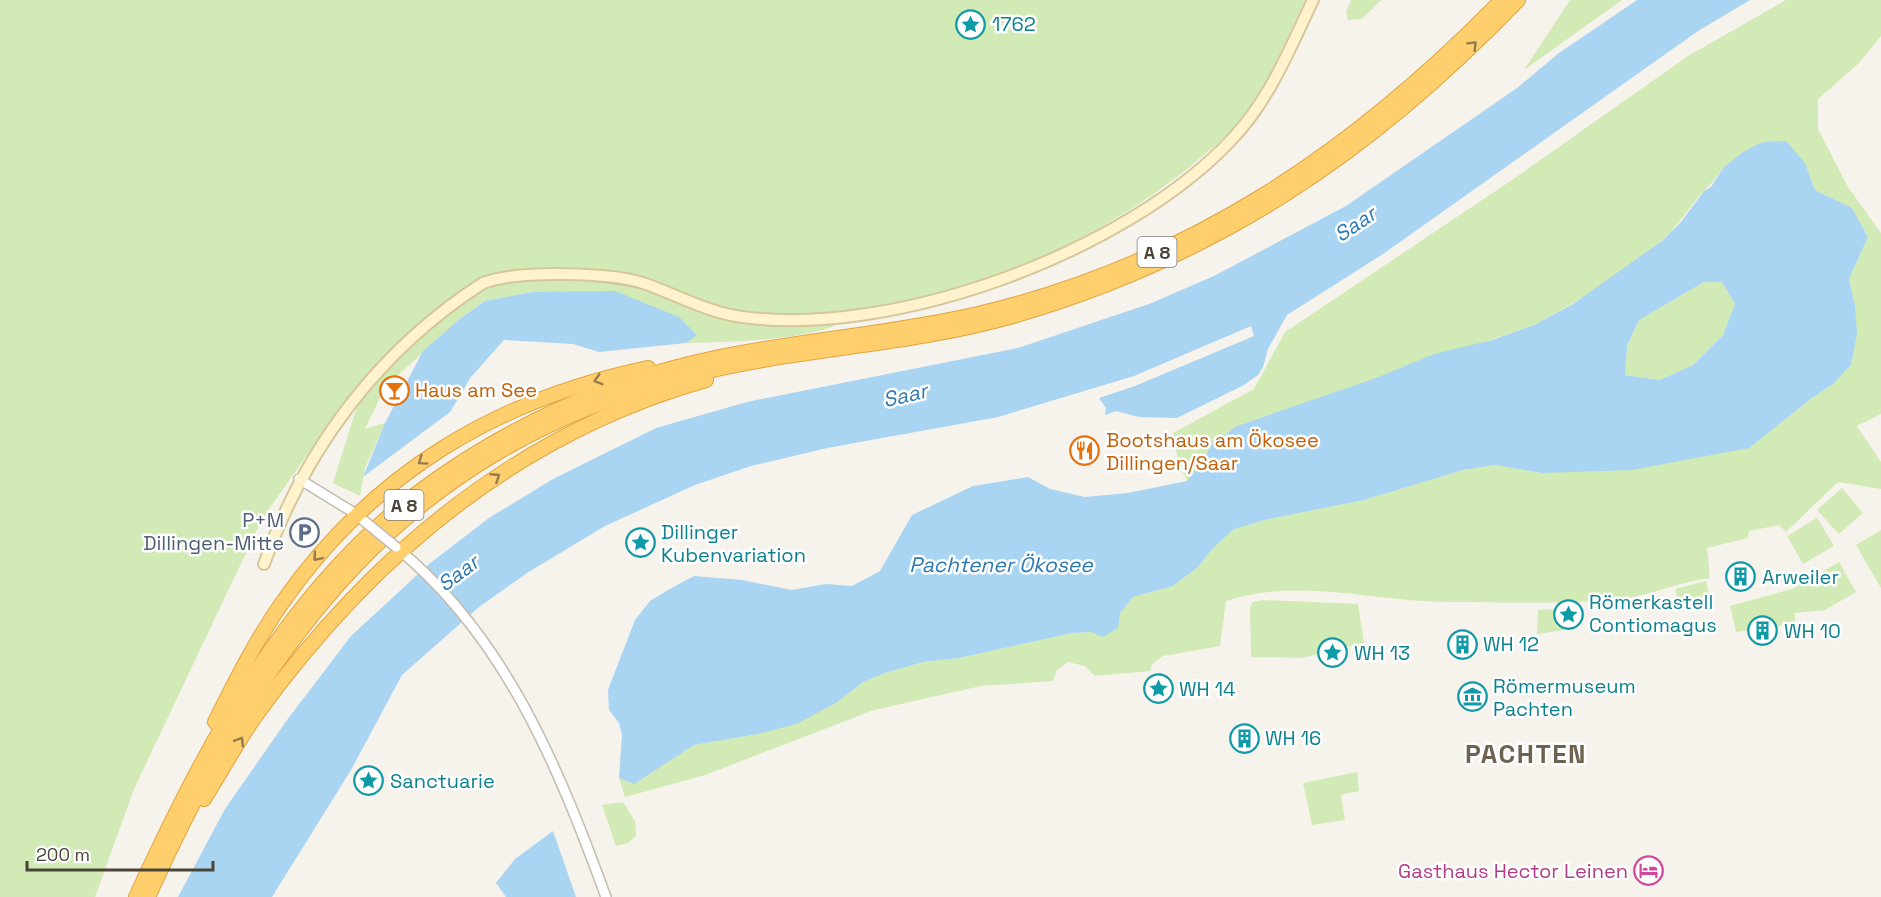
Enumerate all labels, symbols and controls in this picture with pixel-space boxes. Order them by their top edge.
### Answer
place icon: 1762 [955,8,987,40]
place label: 1762 [992,11,1036,37]
one-way arrow [1466,42,1477,53]
water label: Saar [1329,199,1383,248]
road number: A 8 [1138,237,1176,267]
one-way arrow [593,373,604,385]
bar icon: Haus am See [378,374,410,406]
water label: Saar [880,376,932,413]
place label: Haus am See [415,377,537,403]
place label: Bootshaus am Ökosee Dillingen/Saar [1106,427,1319,476]
restaurant icon: Bootshaus am Ökosee Dillingen/Saar [1069,435,1101,467]
one-way arrow [417,453,428,464]
one-way arrow [489,473,500,484]
road number: A 8 [384,490,424,520]
place label: P+M Dillingen-Mitte [143,507,284,556]
parking icon: P+M Dillingen-Mitte [289,516,321,548]
place label: Dillinger Kubenvariation [661,519,806,568]
place icon: Dillinger Kubenvariation [624,527,656,559]
water label: Saar [432,547,486,597]
one-way arrow [313,550,324,561]
water label: Pachtener Ökosee [909,551,1094,578]
building icon: Arweiler [1725,561,1757,593]
place label: Arweiler [1762,564,1839,590]
place label: Römerkastell Contiomagus [1589,589,1717,638]
place icon: Römerkastell Contiomagus [1552,598,1584,630]
building icon: WH 10 [1747,615,1779,647]
place label: WH 10 [1784,618,1841,644]
building icon: WH 12 [1446,628,1478,660]
place label: WH 12 [1483,631,1539,657]
place icon: WH 13 [1317,637,1349,669]
place label: WH 13 [1354,640,1410,666]
place icon: WH 14 [1142,673,1174,705]
place label: Römermuseum Pachten [1493,673,1636,722]
place label: WH 14 [1179,676,1236,702]
museum icon: Römermuseum Pachten [1456,681,1488,713]
building icon: WH 16 [1228,722,1260,754]
place label: WH 16 [1265,725,1321,751]
one-way arrow [233,737,245,747]
district label: PACHTEN [1465,737,1587,771]
place icon: Sanctuarie [353,765,385,797]
place label: Sanctuarie [390,768,495,794]
scale bar [27,834,213,872]
text: 200 m [36,843,90,866]
hotel icon: Gasthaus Hector Leinen [1633,855,1665,887]
place label: Gasthaus Hector Leinen [1398,858,1628,884]

